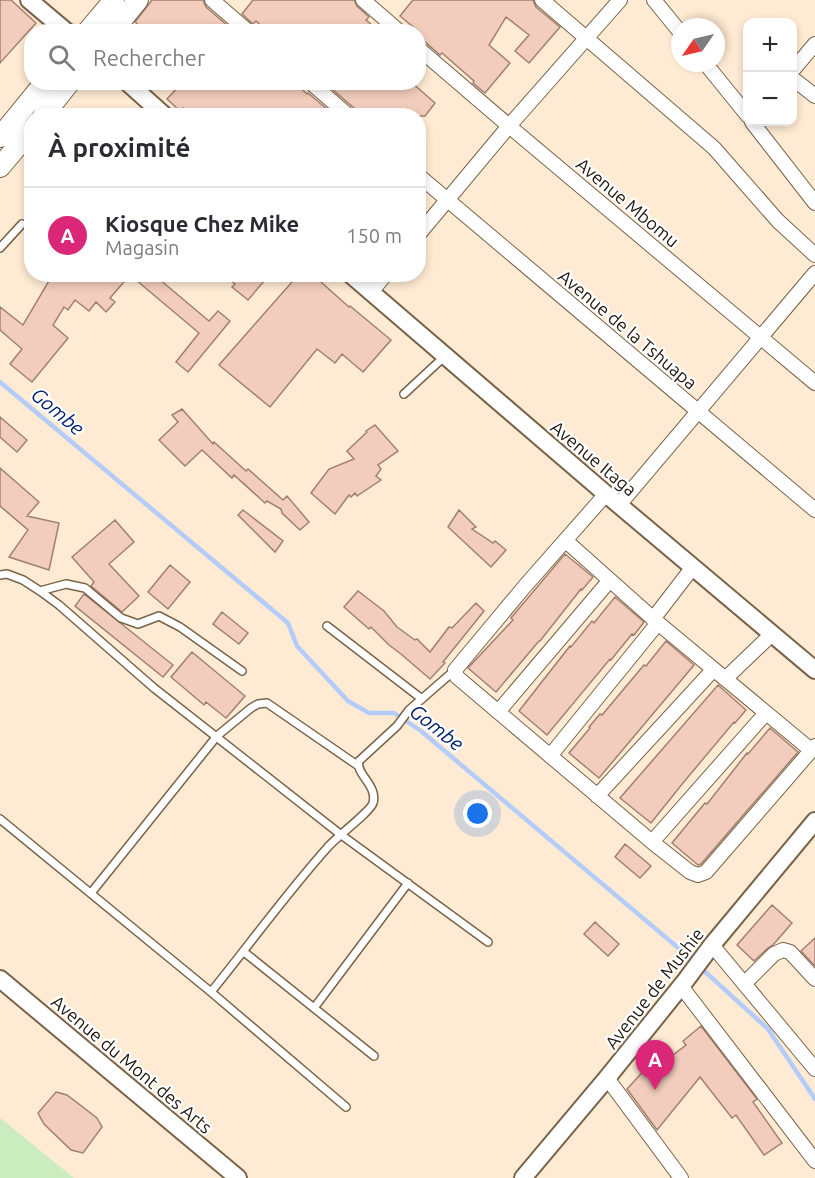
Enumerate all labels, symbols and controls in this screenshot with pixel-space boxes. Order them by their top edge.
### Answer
north arrow [671,18,725,72]
map controls [743,18,797,126]
button: + [743,18,797,72]
search box [24,24,426,90]
icon: search [45,41,78,74]
text: Rechercher [93,45,205,70]
button: − [743,72,797,126]
text: À proximité [48,133,190,162]
street label: Avenue Mbomu [573,153,683,251]
text: Kiosque Chez Mike [105,211,299,236]
text: A [60,224,75,247]
text: 150 m [346,224,402,247]
text: Magasin [105,236,179,259]
street label: Avenue de la Tshuapa [555,265,701,393]
water label: Gombe [27,382,89,440]
street label: Avenue Itaga [547,417,641,499]
water label: Gombe [406,699,468,755]
your location [463,799,492,828]
street label: Avenue de Mushie [601,924,707,1052]
street label: Avenue du Mont des Arts [48,991,216,1137]
pin: A [636,1040,674,1090]

